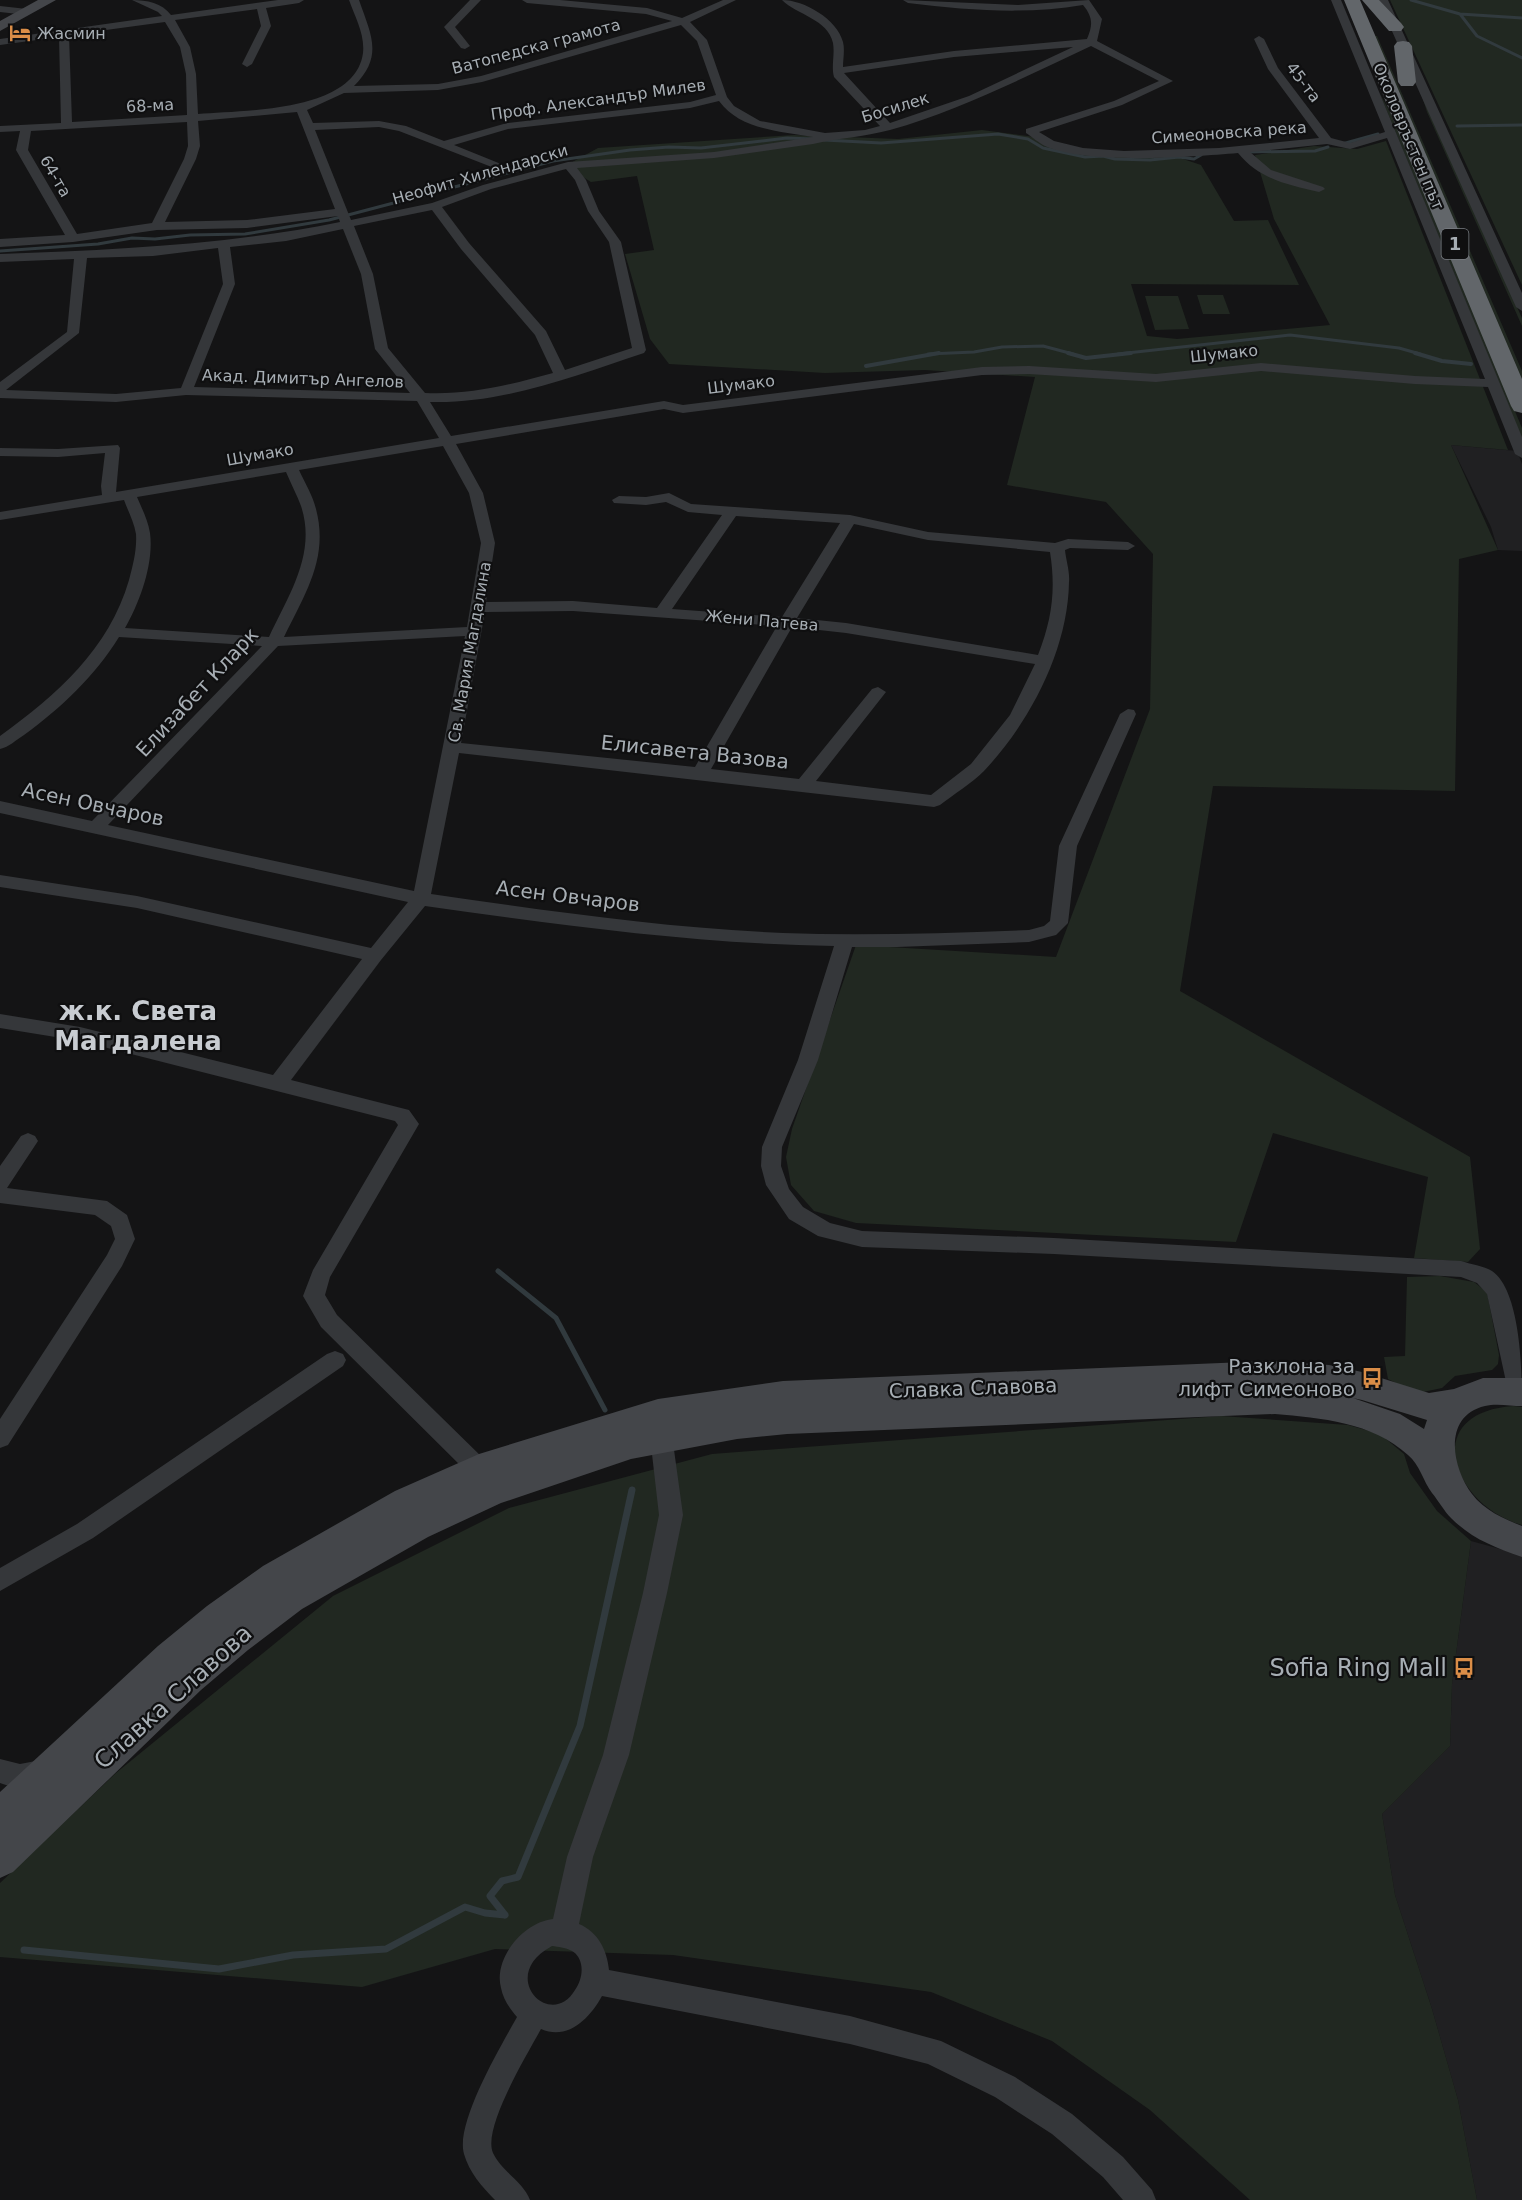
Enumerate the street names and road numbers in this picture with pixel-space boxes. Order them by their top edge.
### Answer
street label: Ватопедска грамота [450,15,623,78]
street label: 45-та [1282,59,1325,106]
street label: Околовръстен път [1369,60,1448,212]
street label: Проф. Александър Милев [489,75,707,124]
street label: Босилек [859,88,932,127]
street label: 68-ма [126,95,174,116]
street label: Симеоновска река [1151,118,1307,147]
street label: Неофит Хилендарски [390,140,570,209]
street label: 64-та [36,152,75,201]
road number: 1 [1442,229,1468,259]
street label: Шумако [1189,341,1259,366]
street label: Акад. Димитър Ангелов [202,365,404,392]
street label: Шумако [706,371,776,398]
street label: Шумако [225,439,295,470]
street label: Св. Мария Магдалина [444,560,495,744]
street label: Жени Патева [705,606,819,635]
street label: Елизабет Кларк [131,622,263,762]
street label: Елисавета Вазова [600,730,790,774]
street label: Асен Овчаров [20,777,166,831]
street label: Асен Овчаров [495,875,641,917]
street label: Славка Славова [888,1373,1058,1403]
street label: Славка Славова [88,1619,258,1775]

